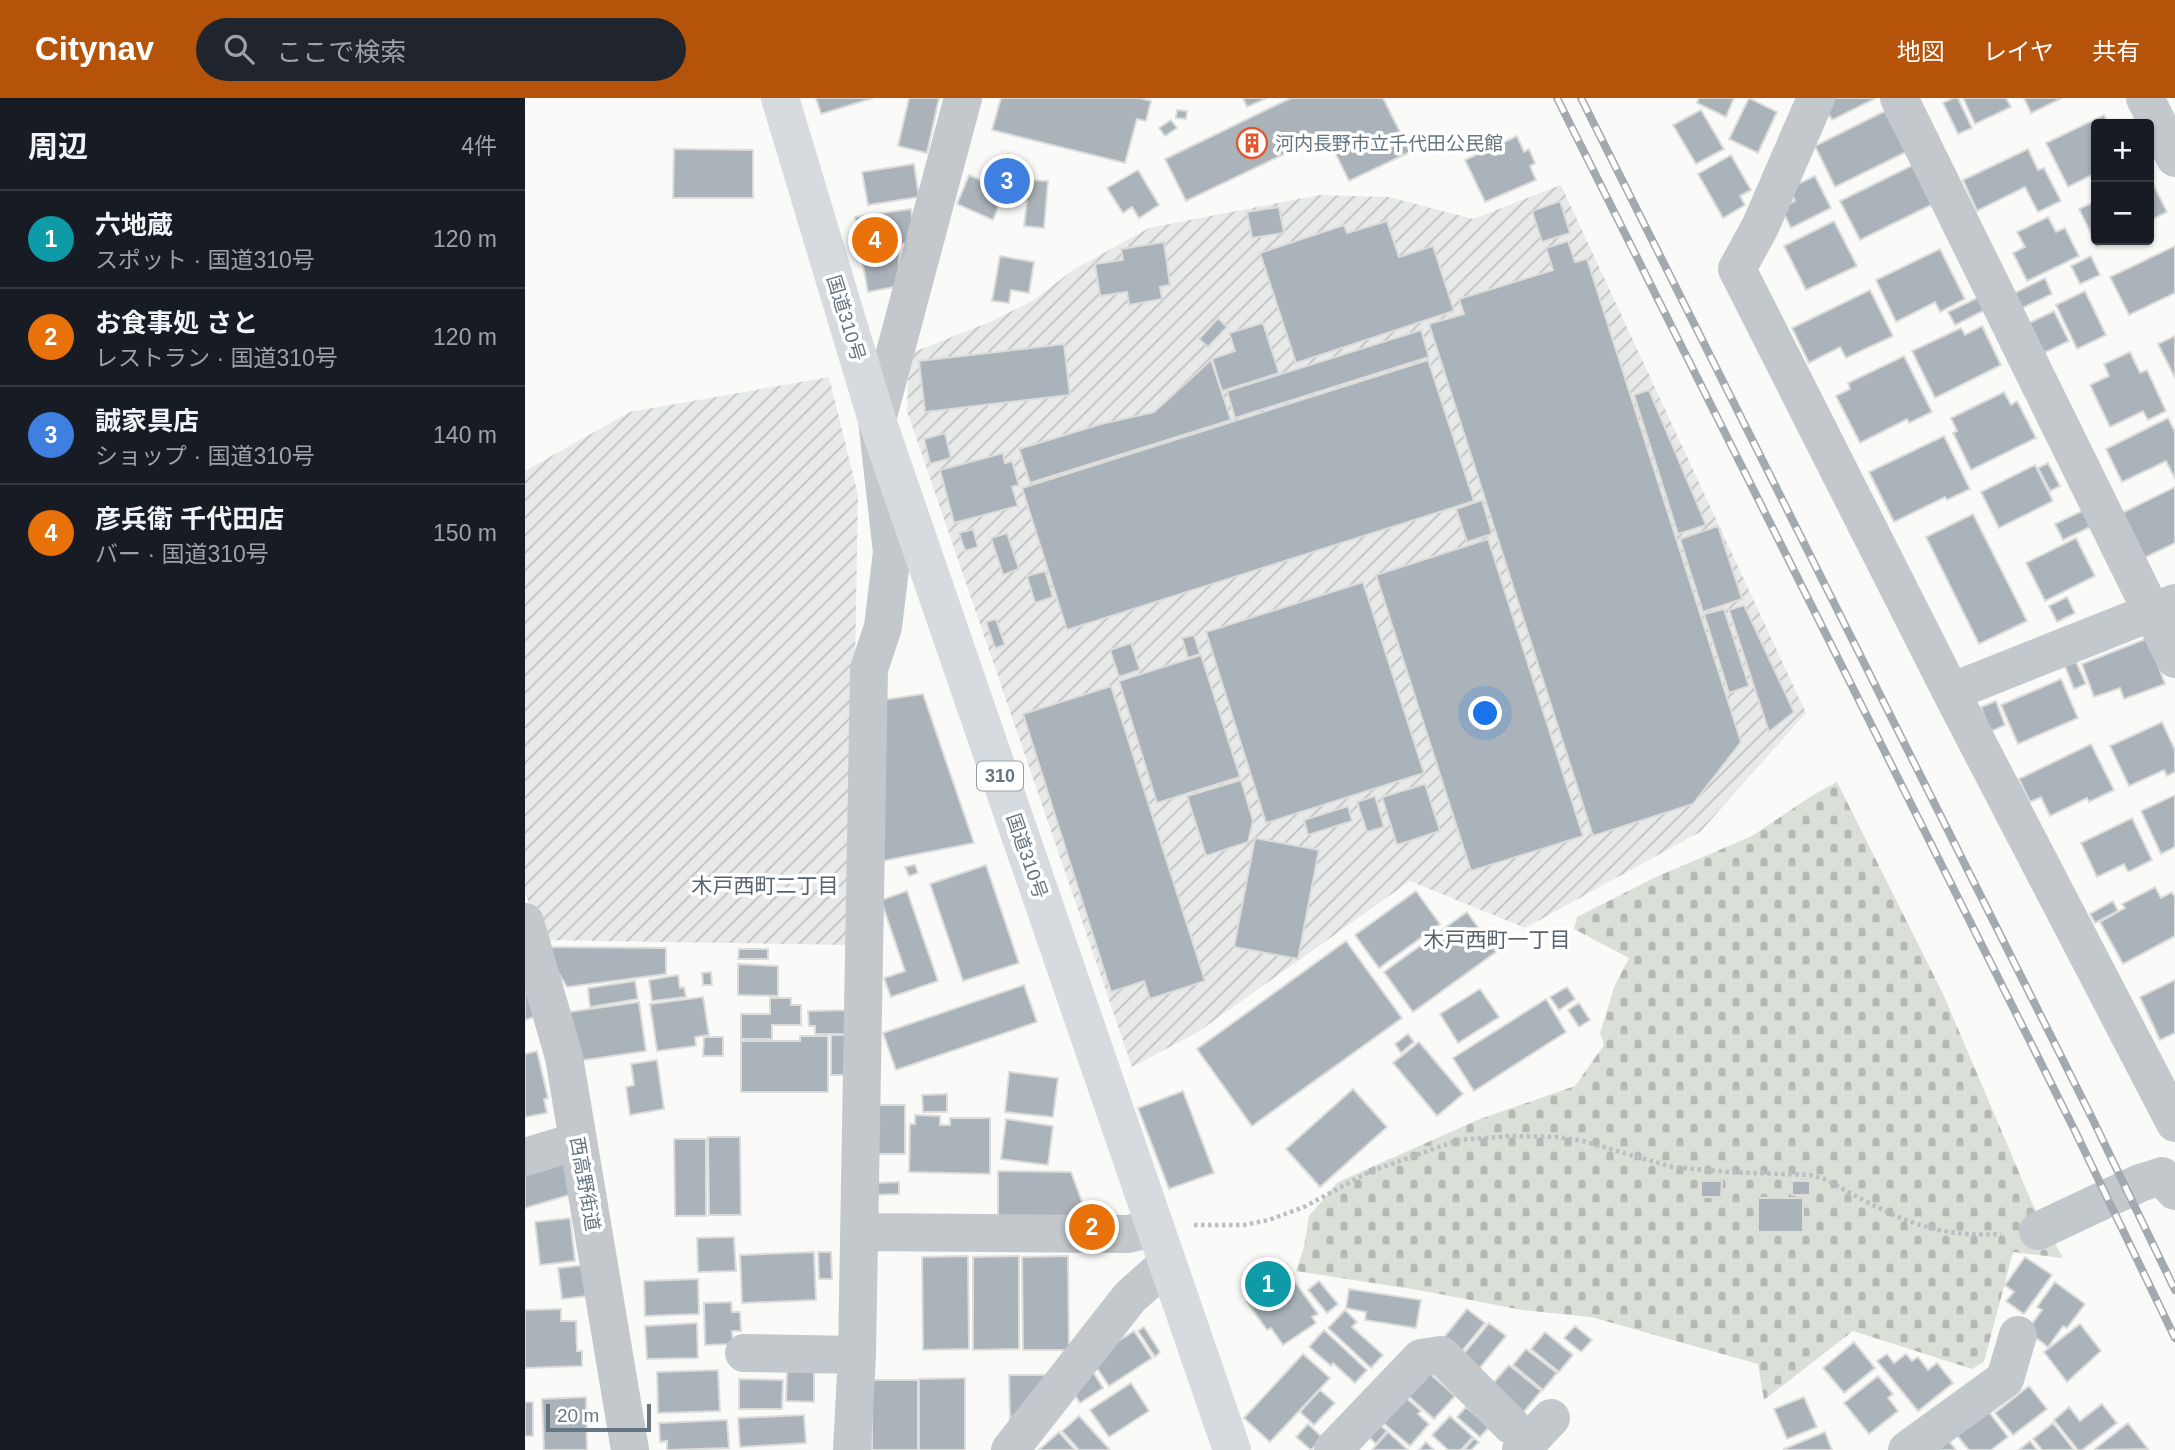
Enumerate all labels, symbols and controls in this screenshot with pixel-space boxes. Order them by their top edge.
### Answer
search box [196,18,686,81]
text: Citynav [35,30,154,67]
icon: search [220,30,258,68]
text: ここで検索 [276,37,406,67]
text: 地図 [1897,38,1945,65]
text: レイヤ [1983,38,2054,65]
text: 共有 [2092,38,2140,65]
map controls [2091,119,2154,245]
button: + [2091,119,2154,182]
building icon: 河内長野市立千代田公民館 [1235,126,1269,160]
text: 周辺 [28,130,88,163]
text: 4件 [461,133,497,159]
place label: 河内長野市立千代田公民館 [1275,133,1503,154]
pin: 3 [984,155,1030,207]
button: − [2091,182,2154,245]
text: 六地蔵 [95,210,173,240]
pin: 4 [852,214,898,266]
text: 1 [45,226,57,252]
text: 120 m [433,226,497,252]
text: スポット · 国道310号 [95,247,315,273]
street label: 国道310号 [823,273,869,363]
text: お食事処 さと [95,308,258,338]
text: 2 [45,324,57,350]
text: 120 m [433,324,497,350]
text: レストラン · 国道310号 [95,345,338,371]
text: 誠家具店 [95,406,199,436]
text: 3 [45,422,57,448]
text: 140 m [433,422,497,448]
text: ショップ · 国道310号 [95,443,315,469]
text: 彦兵衛 千代田店 [95,504,284,534]
text: 4 [45,520,57,546]
text: 150 m [433,520,497,546]
text: バー · 国道310号 [95,541,269,567]
your location [1468,696,1502,730]
road number: 310 [977,762,1023,790]
street label: 国道310号 [1003,811,1051,901]
district label: 木戸西町二丁目 [692,874,839,897]
district label: 木戸西町一丁目 [1424,928,1571,951]
street label: 西高野街道 [566,1135,604,1233]
pin: 2 [1069,1201,1115,1253]
pin: 1 [1245,1258,1291,1310]
scale bar [546,1401,651,1433]
text: 20 m [557,1405,599,1426]

